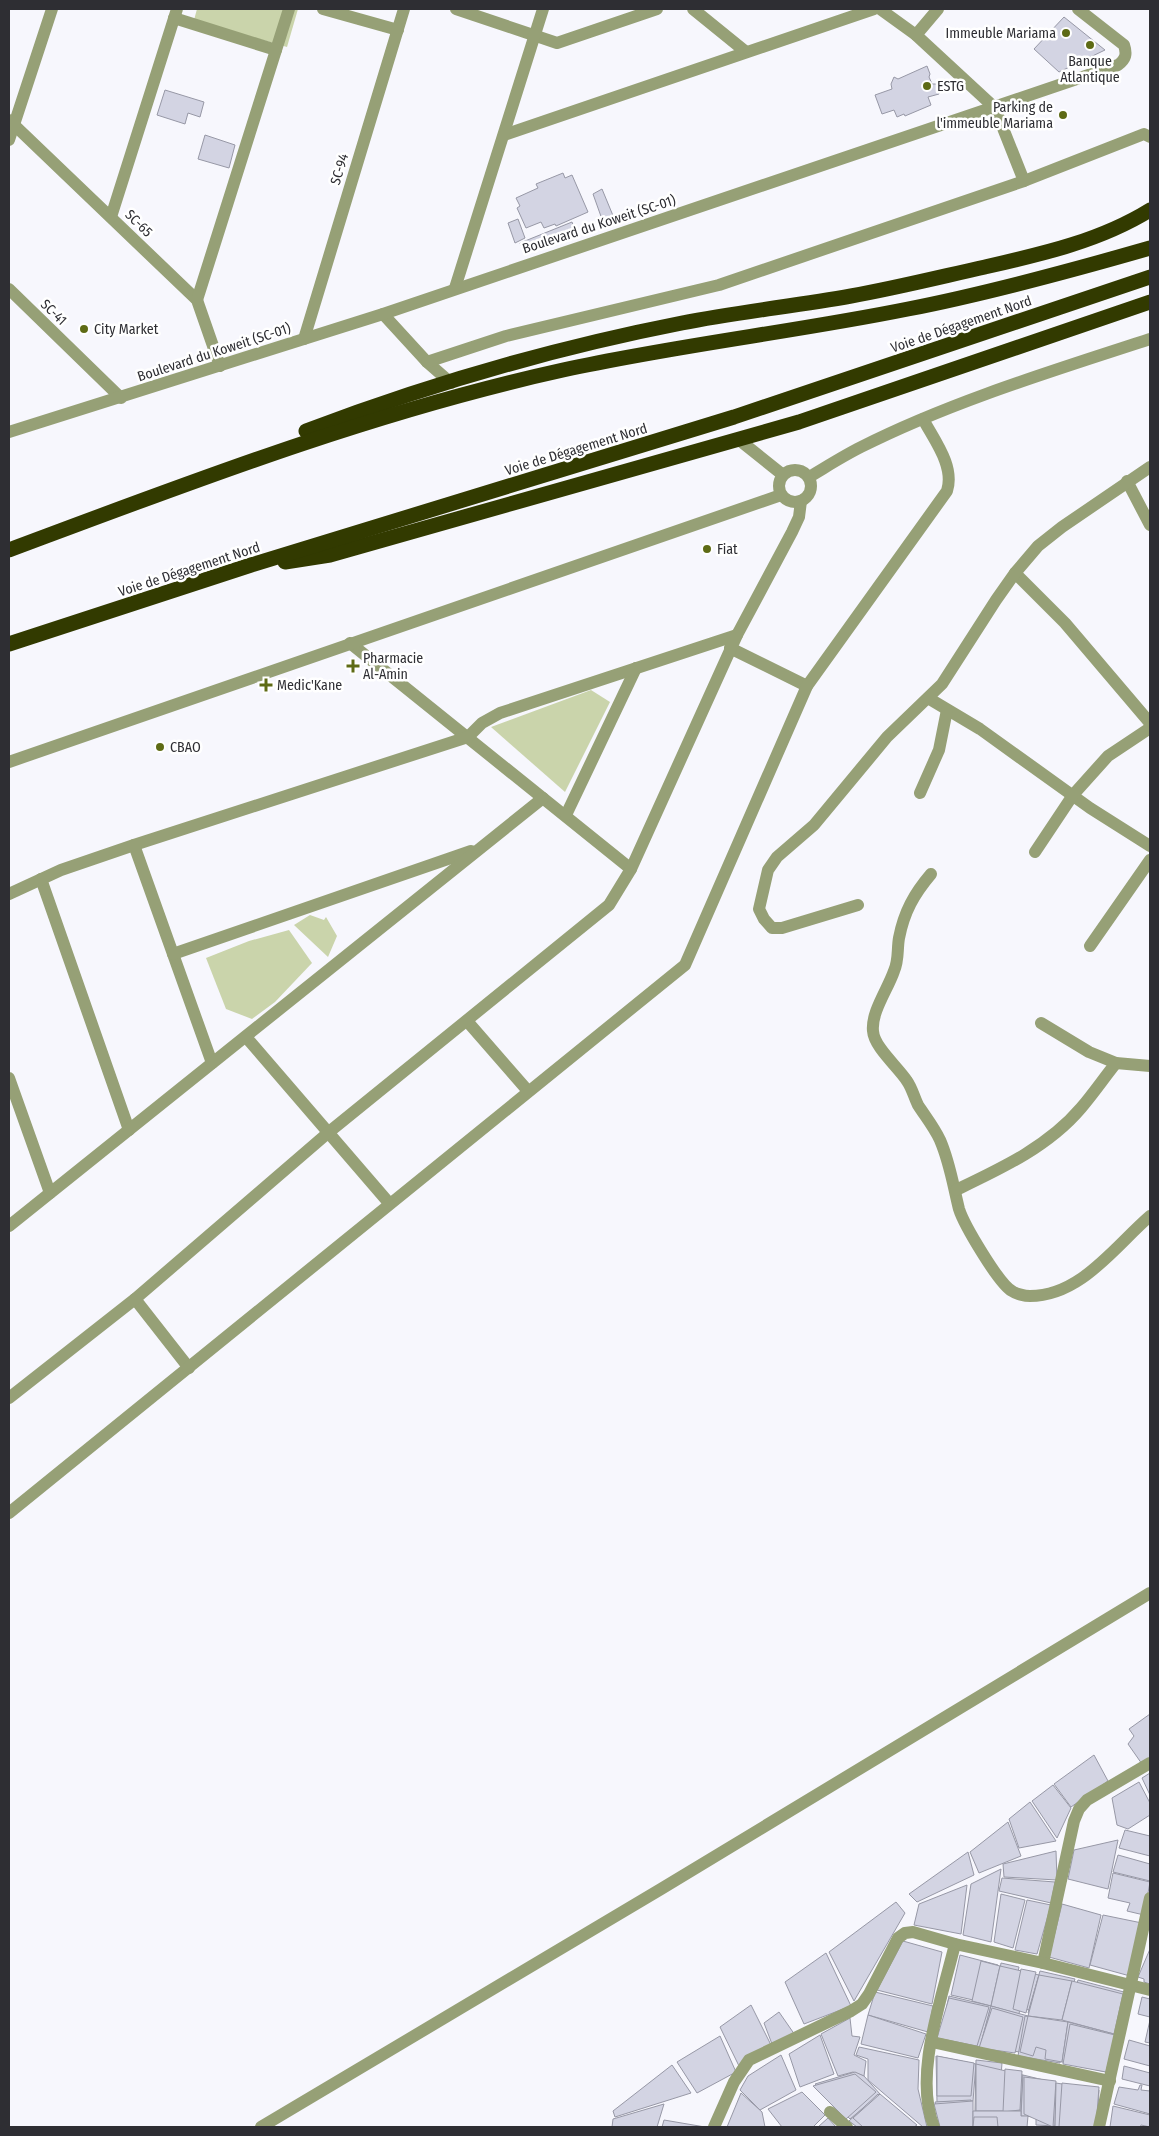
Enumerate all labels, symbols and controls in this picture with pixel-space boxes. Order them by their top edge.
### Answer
place label: Immeuble Mariama [946,25,1056,42]
marker: Immeuble Mariama [1060,27,1072,39]
marker: Banque Atlantique [1084,39,1096,51]
place label: Banque Atlantique [1060,53,1120,86]
place label: ESTG [937,78,964,95]
marker: ESTG [921,80,933,92]
place label: Parking de l'immeuble Mariama [936,99,1053,132]
marker: Parking de l'immeuble Mariama [1057,109,1069,121]
street label: SC-94 [327,151,352,187]
street label: Boulevard du Koweit (SC-01) [520,192,678,257]
street label: SC-65 [121,206,156,240]
street label: Voie de Dégagement Nord [889,292,1034,357]
street label: SC-41 [37,296,70,329]
street label: Boulevard du Koweit (SC-01) [135,320,293,385]
place label: City Market [94,321,159,338]
marker: City Market [78,323,90,335]
street label: Voie de Dégagement Nord [503,420,649,479]
street label: Voie de Dégagement Nord [116,539,262,600]
place label: Fiat [717,541,738,558]
marker: Fiat [701,543,713,555]
place label: Pharmacie Al-Amin [363,650,423,683]
marker: Pharmacie Al-Amin [347,660,359,672]
place label: Medic'Kane [277,677,342,694]
marker: Medic'Kane [259,678,273,692]
place label: CBAO [170,739,201,756]
marker: CBAO [154,741,166,753]

